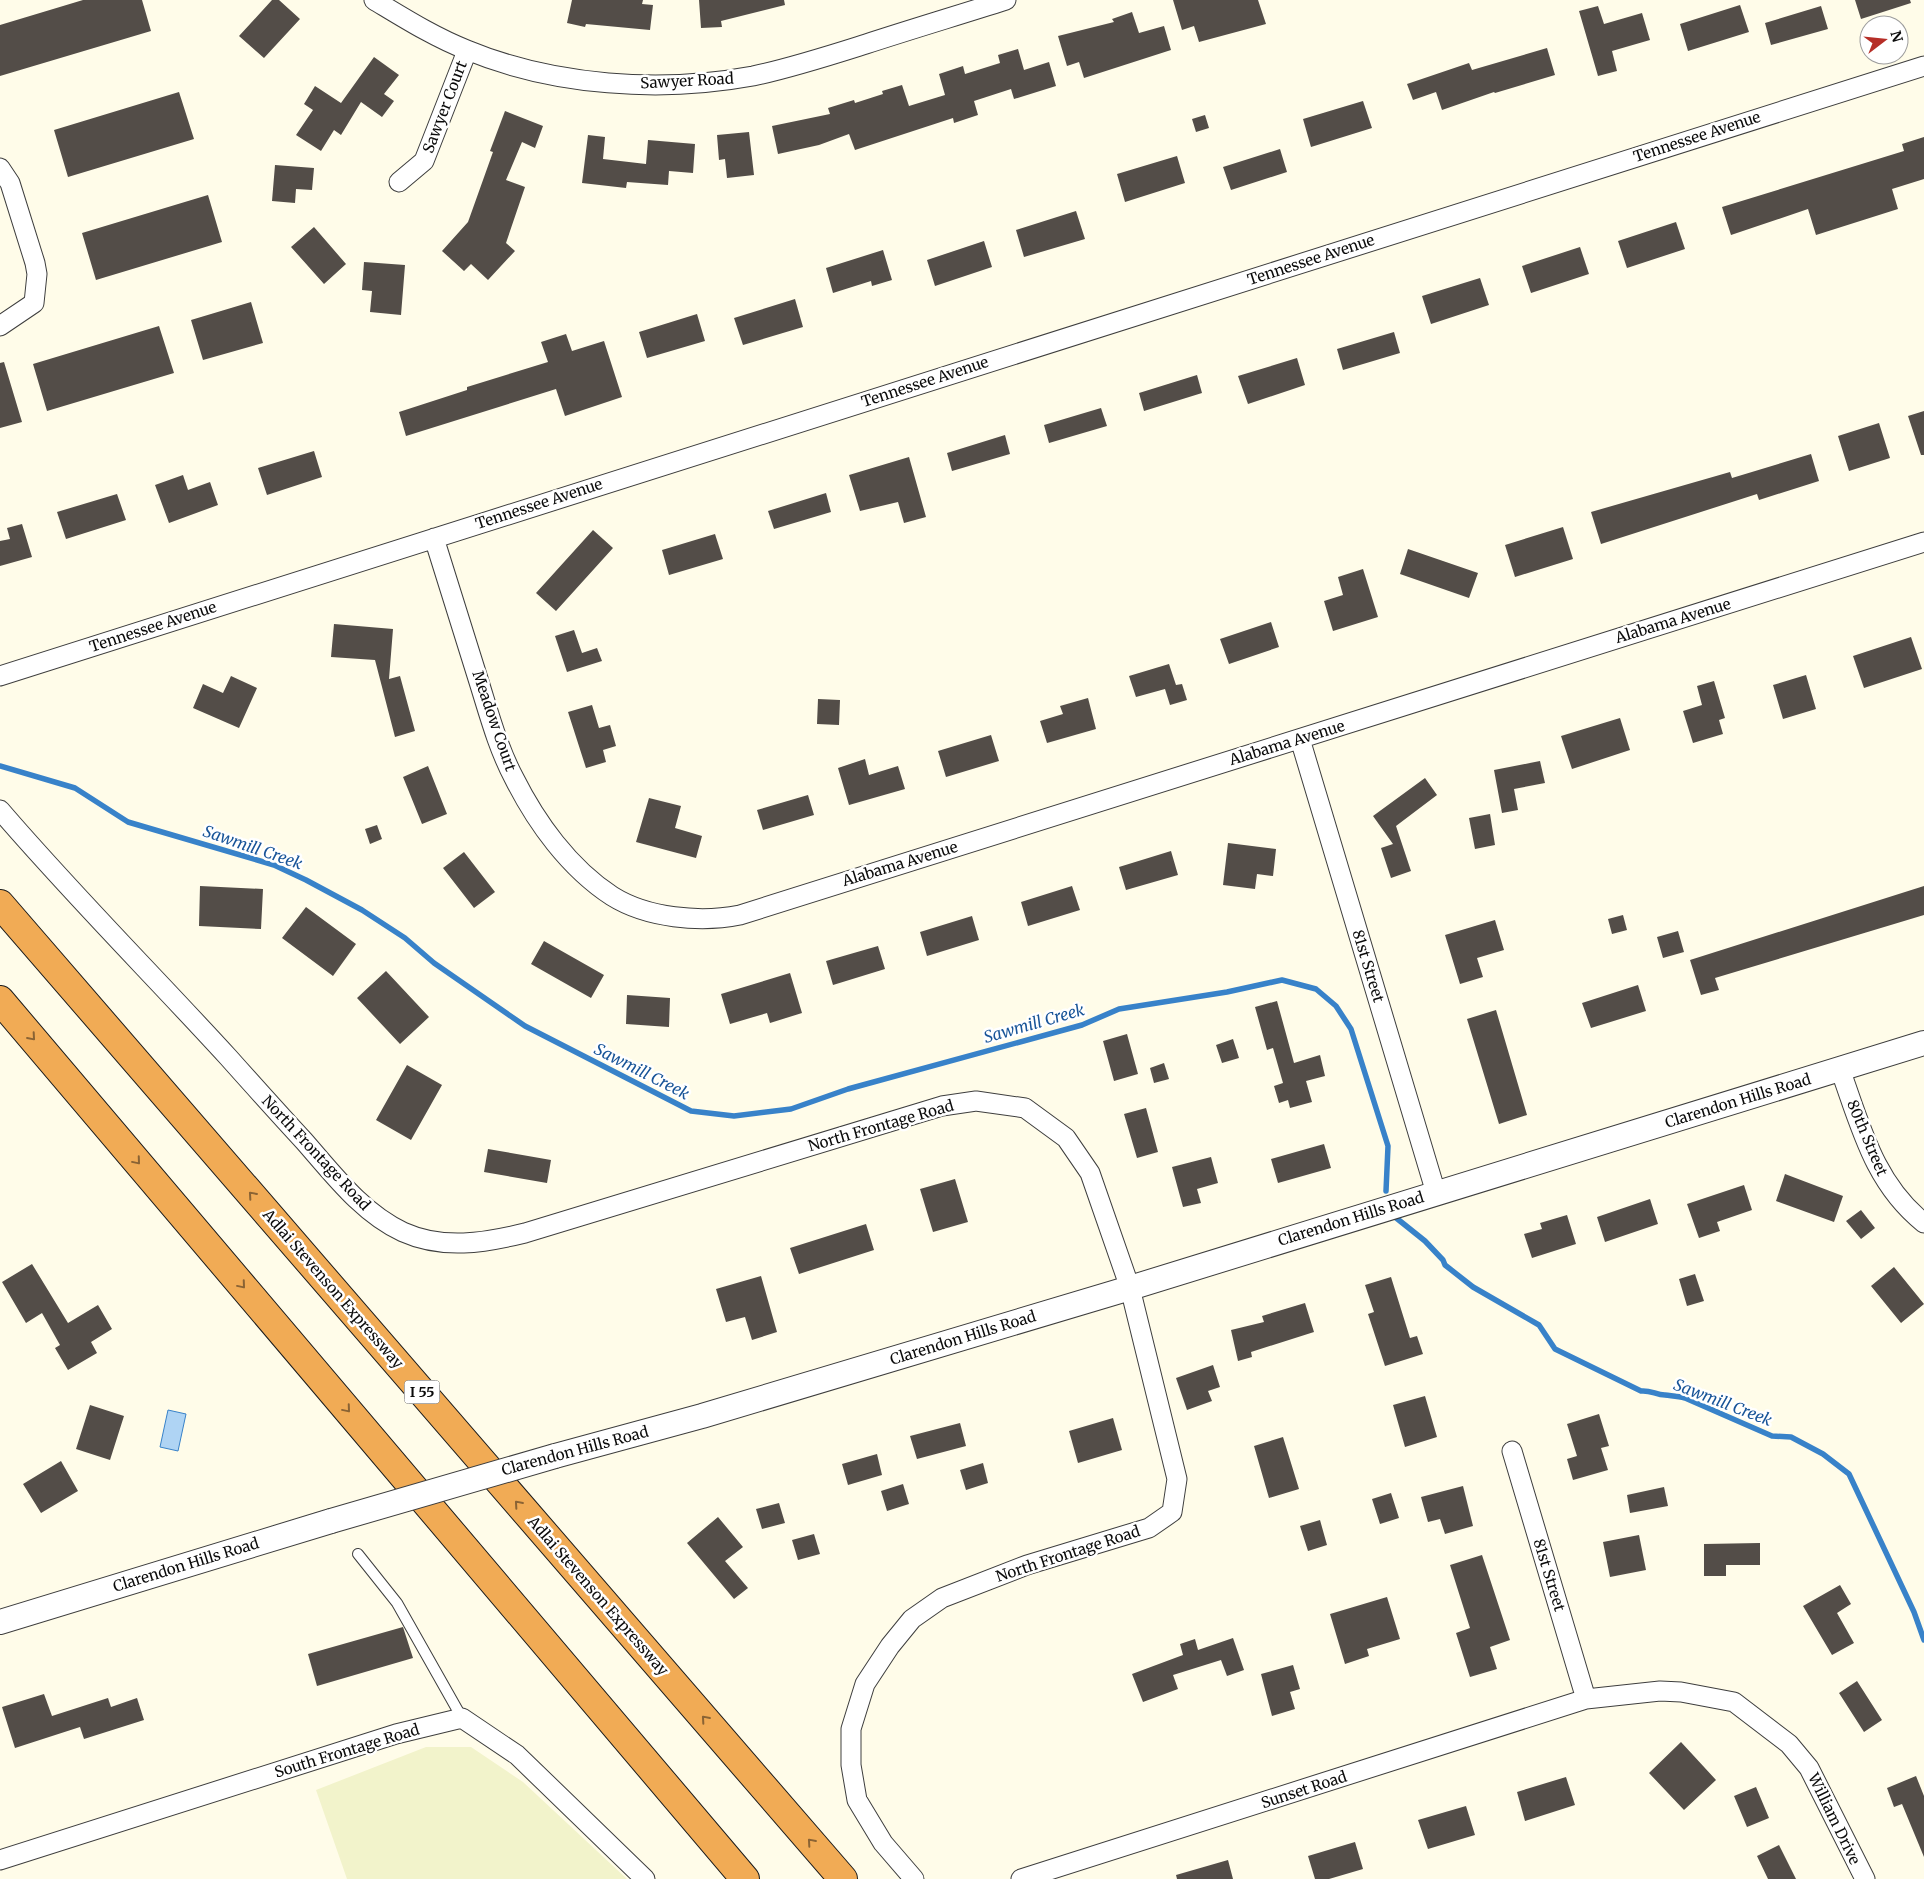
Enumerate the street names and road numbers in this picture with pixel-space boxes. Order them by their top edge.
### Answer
street label: Sawyer Court [418,58,471,156]
street label: Sawyer Road [640,69,734,92]
street label: Tennessee Avenue [1631,107,1763,166]
street label: Tennessee Avenue [1245,230,1377,289]
street label: Tennessee Avenue [859,352,991,411]
street label: Tennessee Avenue [473,474,605,533]
street label: Alabama Avenue [1612,594,1733,647]
street label: Tennessee Avenue [87,597,219,656]
street label: Meadow Court [468,668,521,774]
street label: Alabama Avenue [1226,716,1347,769]
street label: Alabama Avenue [839,837,960,890]
street label: 81st Street [1348,927,1389,1005]
street label: Clarendon Hills Road [1663,1069,1813,1132]
street label: North Frontage Road [258,1091,375,1214]
street label: North Frontage Road [806,1096,956,1155]
street label: 80th Street [1843,1097,1892,1179]
street label: Clarendon Hills Road [1276,1187,1426,1250]
street label: Adlai Stevenson Expressway [258,1204,408,1372]
street label: Clarendon Hills Road [888,1306,1038,1369]
road number: I 55 [404,1380,440,1404]
street label: Clarendon Hills Road [499,1422,650,1479]
street label: Adlai Stevenson Expressway [523,1511,673,1679]
street label: North Frontage Road [993,1521,1142,1586]
street label: Clarendon Hills Road [111,1533,261,1596]
street label: 81st Street [1529,1536,1570,1614]
street label: South Frontage Road [272,1719,422,1782]
street label: Sunset Road [1259,1767,1349,1812]
street label: William Drive [1804,1769,1865,1868]

